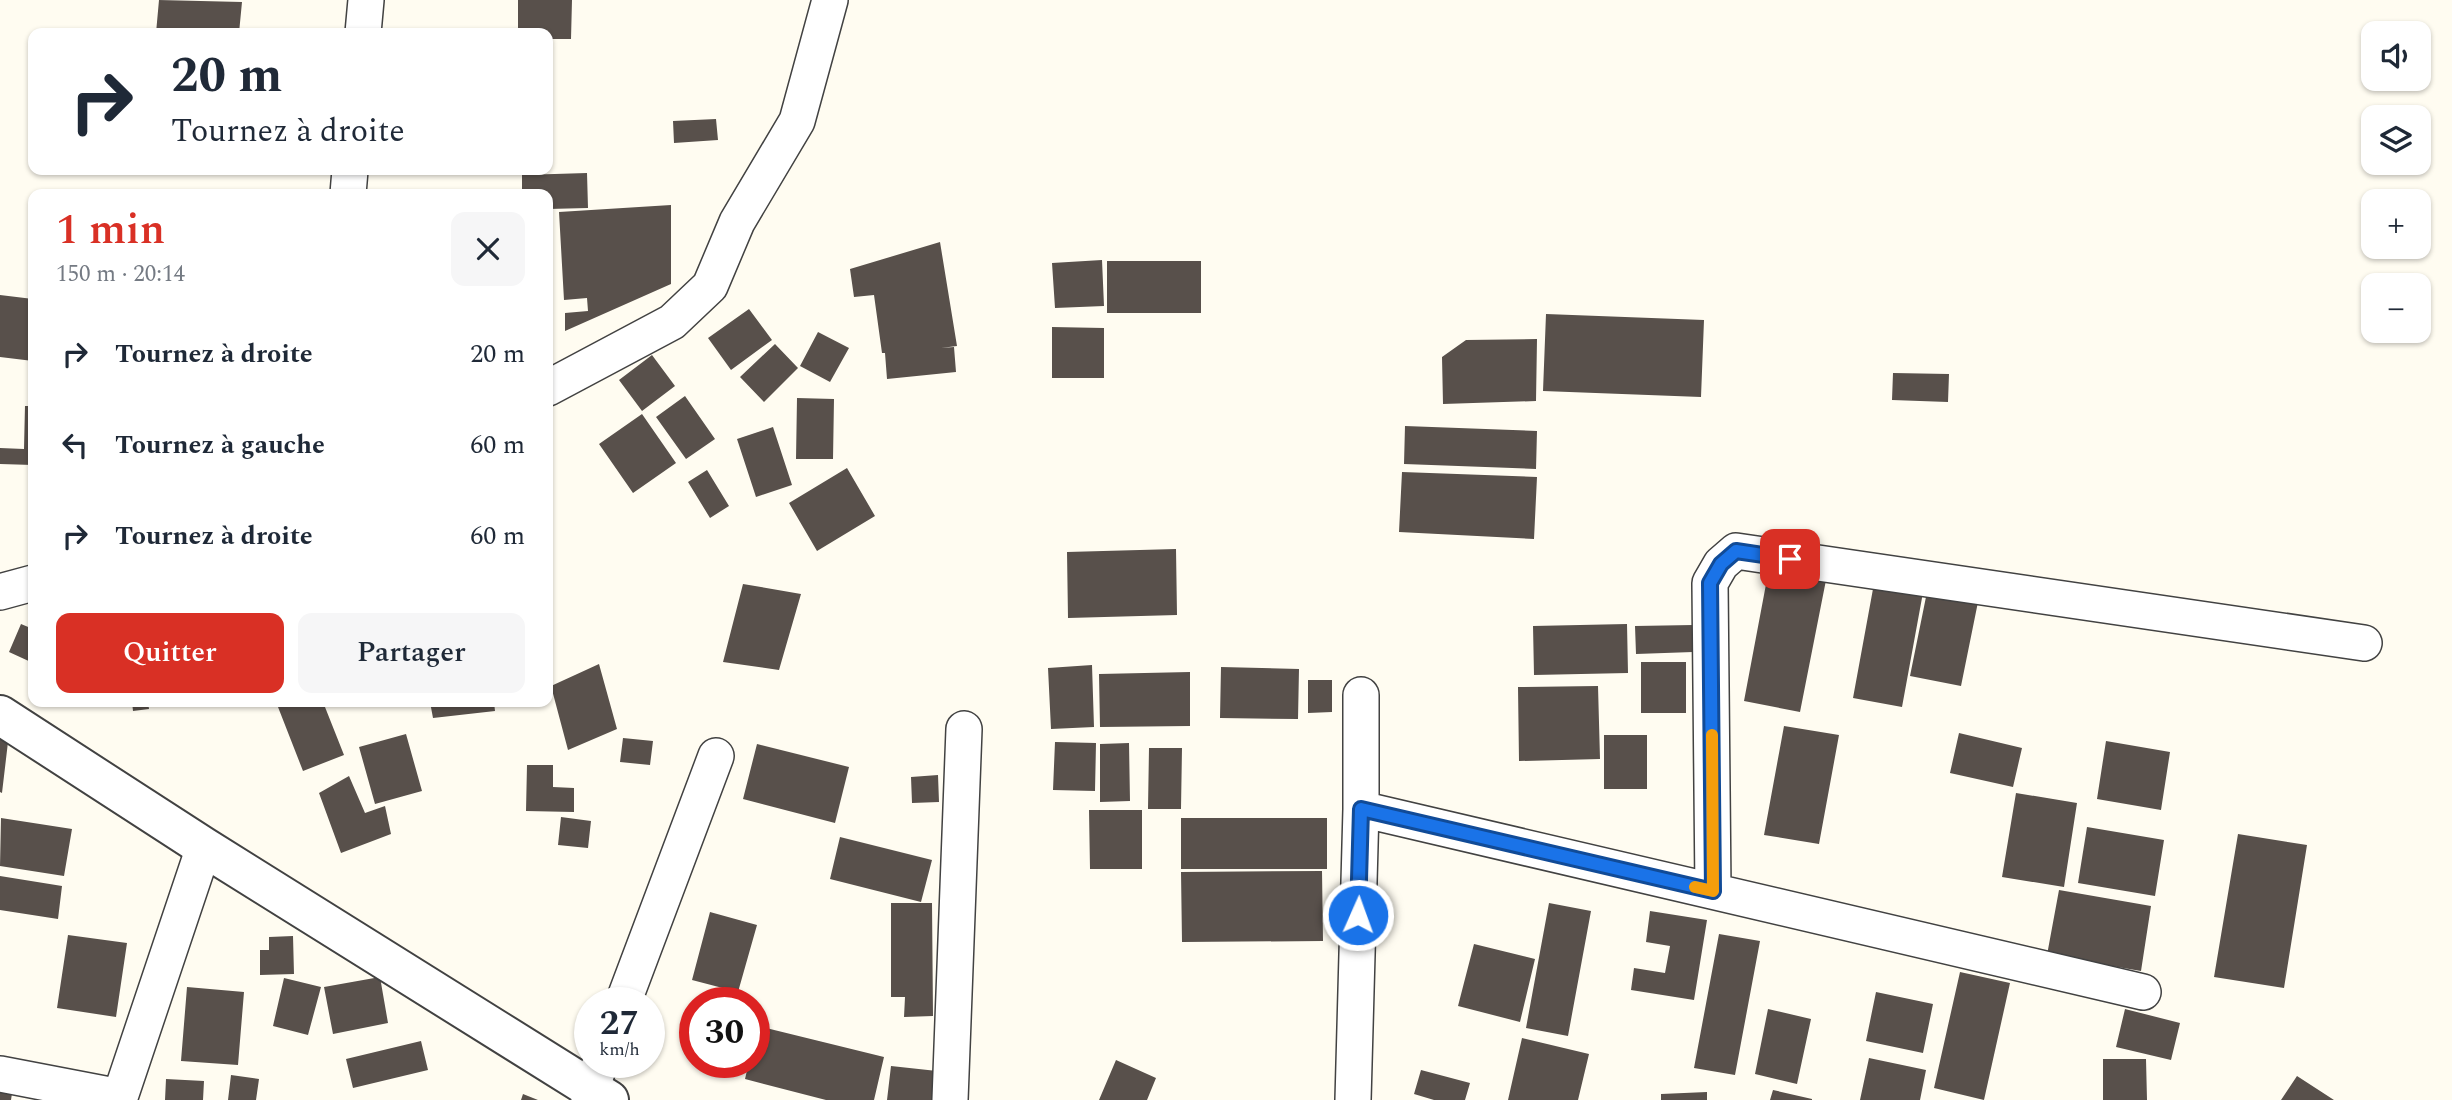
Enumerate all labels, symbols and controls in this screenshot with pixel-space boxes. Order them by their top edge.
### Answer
map controls [2361,21,2431,343]
button: sound [2361,21,2431,91]
text: 20 m [171,39,282,114]
icon: right [56,56,147,147]
button: layers [2361,105,2431,175]
text: Tournez à droite [171,107,405,156]
button: + [2361,189,2431,259]
text: 1 min [56,199,165,262]
button: close [451,212,525,286]
text: 150 m · 20:14 [56,257,185,292]
button: − [2361,273,2431,343]
text: Tournez à droite [115,334,313,374]
text: 20 m [470,334,525,374]
icon: right [56,335,94,373]
text: Tournez à gauche [115,425,325,465]
text: 60 m [470,425,525,465]
icon: left [56,426,94,464]
text: Tournez à droite [115,516,313,556]
text: 60 m [470,516,525,556]
icon: right [56,517,94,555]
pin [1760,529,1820,589]
icon: arrive [1771,540,1809,578]
button: Quitter [56,613,284,693]
button: Partager [298,613,525,693]
position arrow [1321,878,1395,952]
speed limit sign: 30 [679,987,770,1078]
text: 27 [600,997,639,1050]
text: km/h [599,1036,640,1063]

